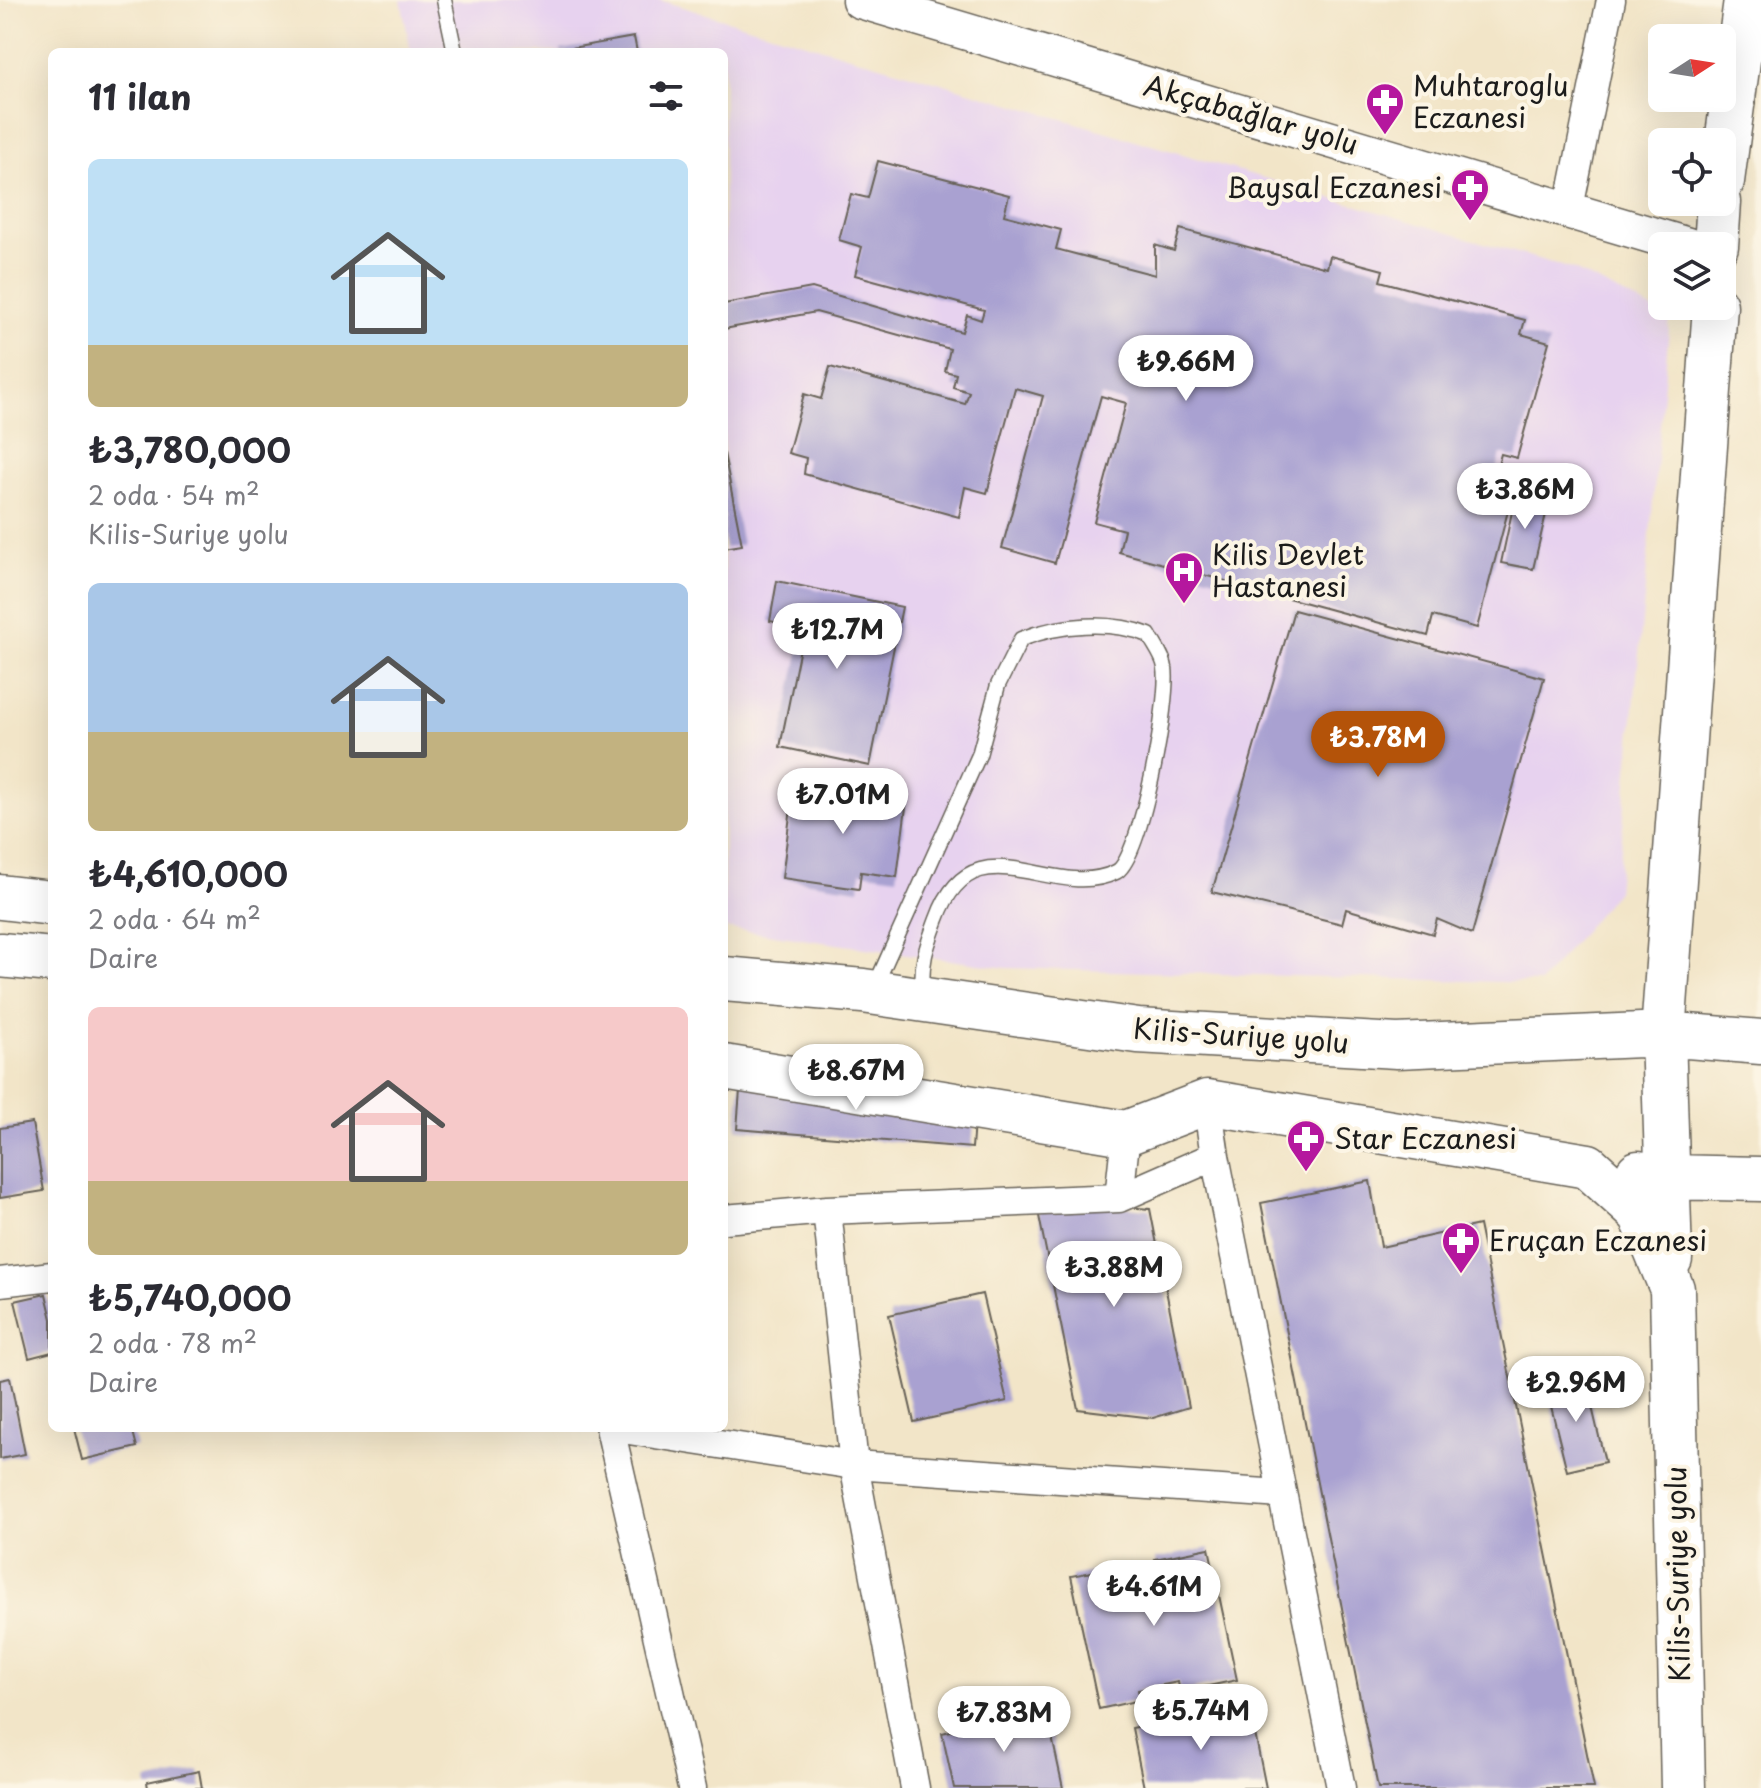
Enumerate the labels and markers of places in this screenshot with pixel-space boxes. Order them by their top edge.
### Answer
place label: Muhtaroglu Eczanesi [1413,63,1568,138]
pharmacy icon: Muhtaroglu Eczanesi [1364,81,1406,136]
place label: Baysal Eczanesi [1226,165,1442,208]
pharmacy icon: Baysal Eczanesi [1449,167,1491,222]
pin: ₺9.66M [1121,335,1251,403]
pin: ₺3.86M [1460,463,1590,531]
place label: Kilis Devlet Hastanesi [1212,532,1364,607]
hospital icon: Kilis Devlet Hastanesi [1163,550,1205,605]
pin: ₺12.7M [772,603,902,671]
pin: ₺3.78M [1313,711,1443,779]
pin: ₺7.01M [778,768,908,836]
pin: ₺8.67M [791,1044,921,1112]
place label: Star Eczanesi [1334,1116,1517,1159]
pharmacy icon: Star Eczanesi [1285,1118,1327,1173]
place label: Eruçan Eczanesi [1489,1218,1707,1261]
pharmacy icon: Eruçan Eczanesi [1440,1220,1482,1275]
pin: ₺3.88M [1049,1241,1179,1309]
pin: ₺2.96M [1511,1356,1641,1424]
pin: ₺4.61M [1089,1560,1219,1628]
pin: ₺5.74M [1136,1684,1266,1752]
pin: ₺7.83M [939,1686,1069,1754]

